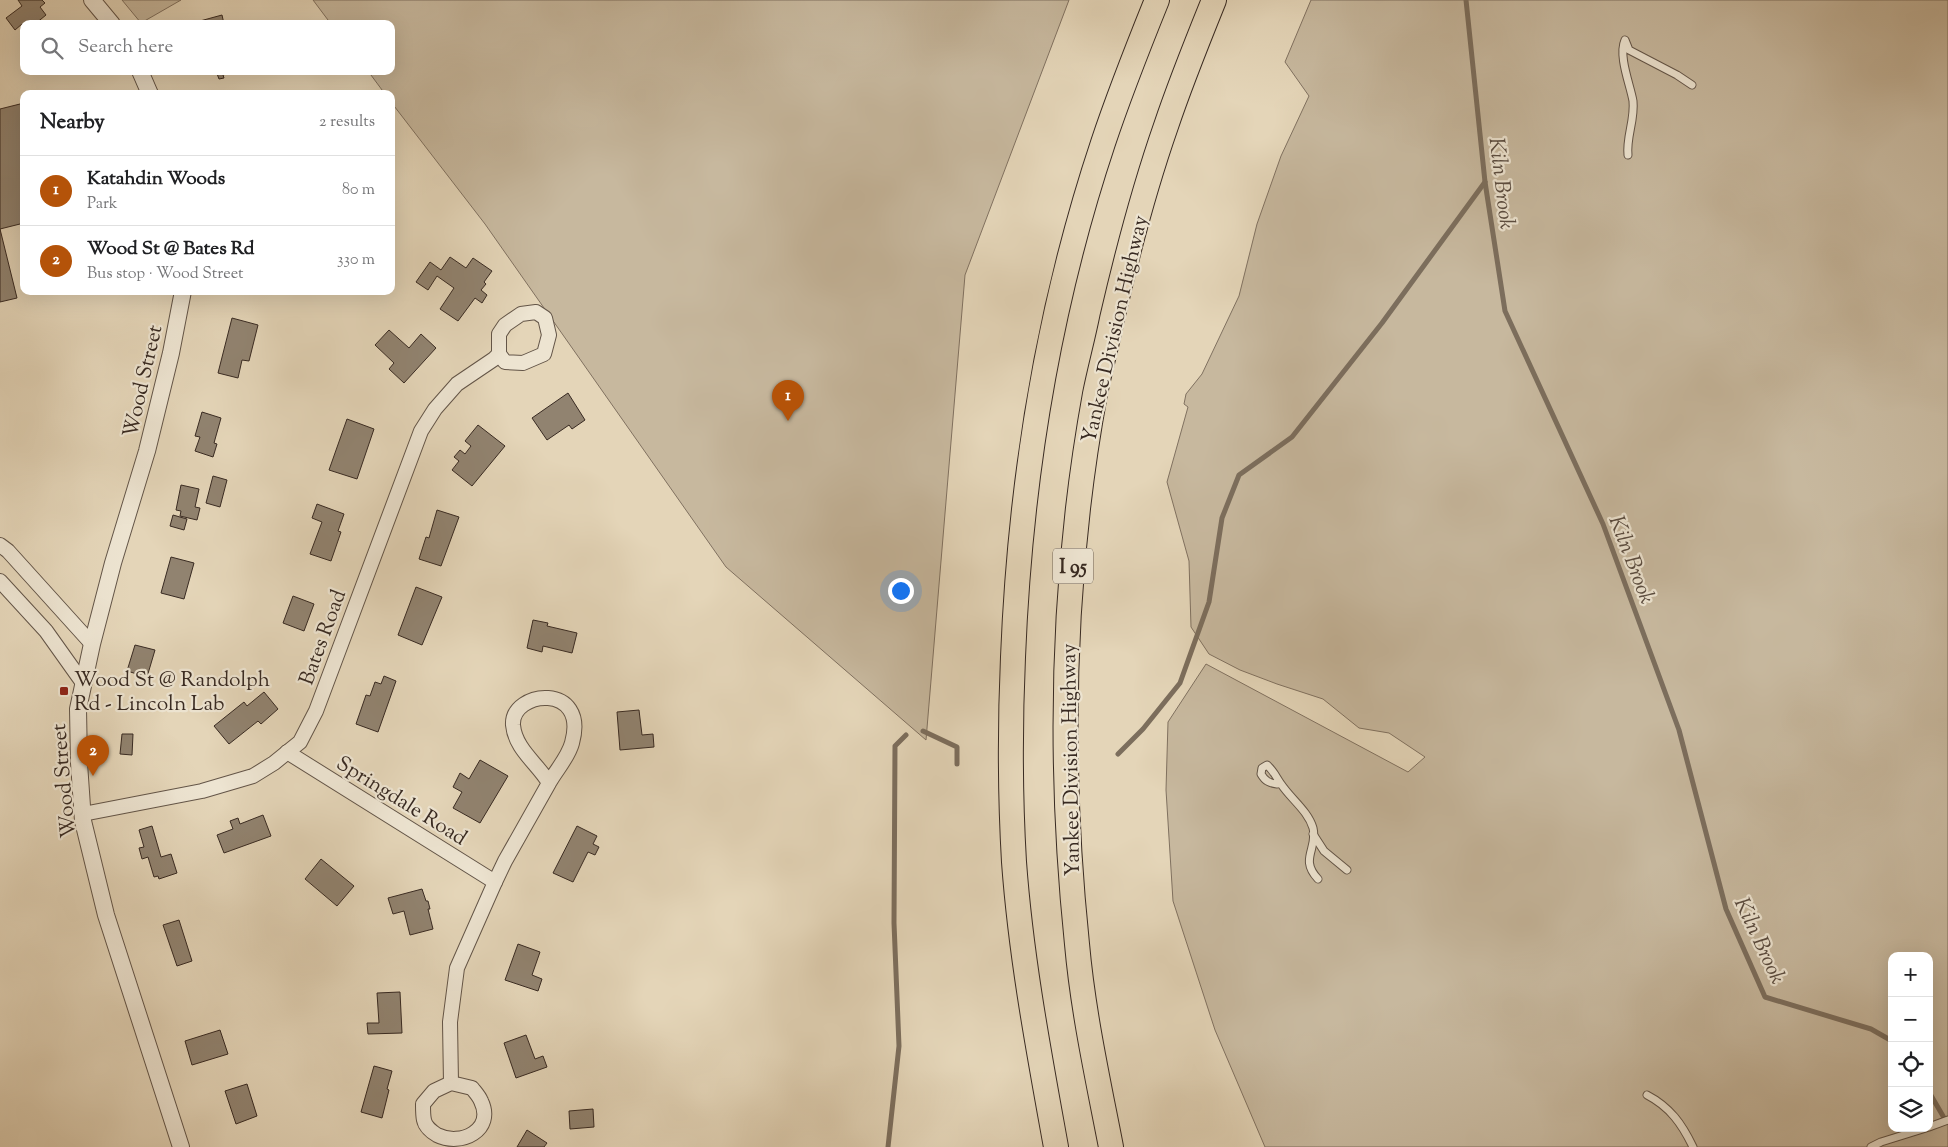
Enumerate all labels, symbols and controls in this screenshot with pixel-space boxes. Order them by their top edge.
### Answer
search box [20,20,395,75]
icon: search [38,34,66,62]
text: Search here [78,34,173,61]
text: Nearby [40,108,105,138]
text: 2 results [319,111,375,134]
water label: Kiln Brook [1479,136,1522,231]
text: Katahdin Woods [87,166,225,193]
text: 1 [53,179,59,202]
text: 80 m [342,179,375,202]
text: Park [87,193,118,216]
street label: Yankee Division Highway [1075,212,1157,446]
text: Wood St @ Bates Rd [87,236,255,263]
text: 2 [52,249,60,272]
text: 330 m [337,249,375,272]
text: Bus stop · Wood Street [87,263,244,286]
street label: Wood Street [116,322,171,441]
pin: 1 [772,380,804,421]
water label: Kiln Brook [1599,511,1662,609]
road number: I 95 [1053,548,1093,584]
your location [888,578,914,604]
street label: Bates Road [293,586,355,690]
street label: Yankee Division Highway [1055,643,1089,877]
place label: Wood St @ Randolph Rd - Lincoln Lab [74,666,270,720]
marker: Wood St @ Randolph Rd - Lincoln Lab [58,685,70,697]
street label: Wood Street [45,722,85,839]
pin: 2 [77,735,109,776]
street label: Springdale Road [330,749,472,854]
water label: Kiln Brook [1724,893,1792,990]
map controls [1888,952,1933,1132]
button: + [1888,952,1933,997]
button: − [1888,997,1933,1042]
button: locate [1888,1042,1933,1087]
button: layers [1888,1087,1933,1132]

